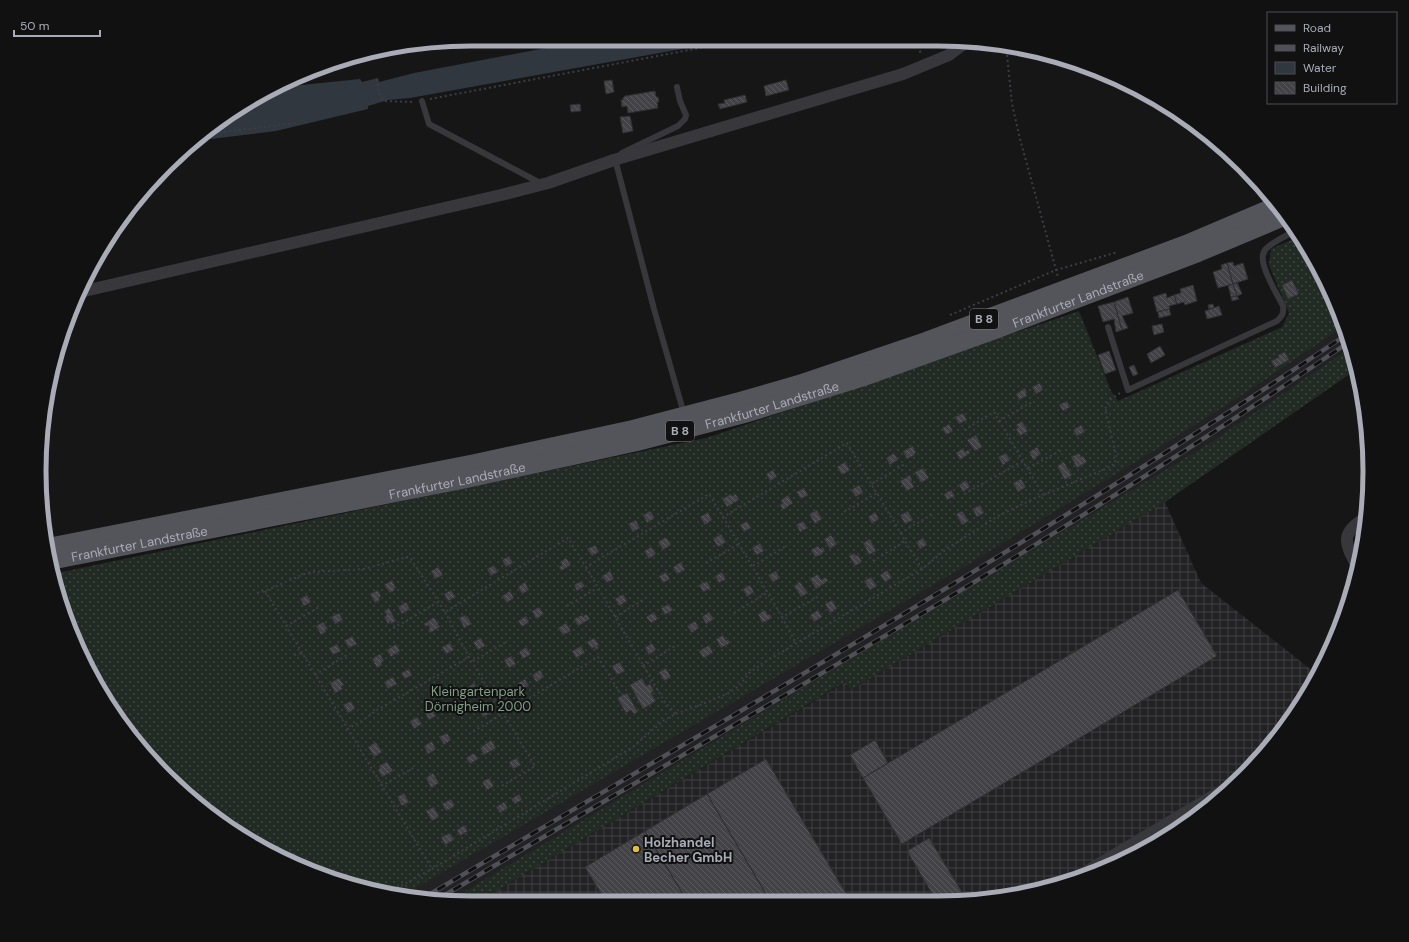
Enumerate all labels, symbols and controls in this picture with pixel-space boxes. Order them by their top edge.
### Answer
scale bar [14,12,100,38]
legend [1267,12,1397,104]
text: 50 m [20,18,49,34]
text: Road [1303,20,1331,36]
text: Railway [1303,40,1344,56]
text: Water [1303,60,1337,76]
text: Building [1303,80,1347,96]
street label: Frankfurter Landstraße [1010,266,1146,331]
road number: B 8 [970,309,998,329]
street label: Frankfurter Landstraße [703,377,841,432]
road number: B 8 [666,421,694,441]
street label: Frankfurter Landstraße [387,458,527,503]
street label: Frankfurter Landstraße [70,522,209,565]
park label: Kleingartenpark Dörnigheim 2000 [425,683,531,715]
place label: Holzhandel Becher GmbH [644,834,732,866]
marker: Holzhandel Becher GmbH [631,844,641,854]

